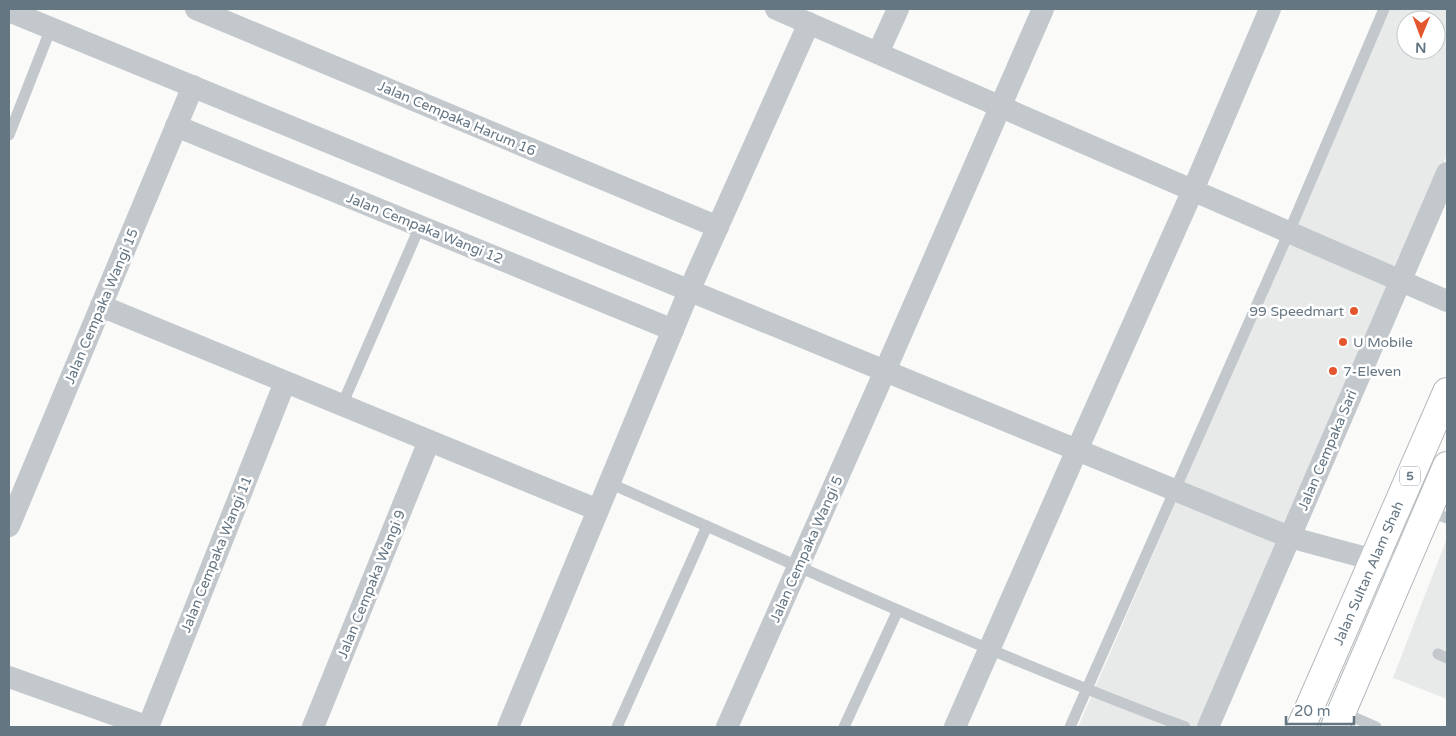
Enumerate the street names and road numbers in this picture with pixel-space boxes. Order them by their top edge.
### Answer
street label: Jalan Cempaka Harum 16 [375,77,539,160]
street label: Jalan Cempaka Wangi 12 [344,189,506,268]
street label: Jalan Cempaka Wangi 15 [61,226,142,387]
street label: Jalan Cempaka Sari [1294,387,1361,513]
road number: 5 [1400,466,1420,486]
street label: Jalan Cempaka Wangi 11 [177,473,256,635]
street label: Jalan Cempaka Wangi 5 [766,473,846,625]
street label: Jalan Sultan Alam Shah [1330,498,1407,648]
street label: Jalan Cempaka Wangi 9 [334,507,409,661]

